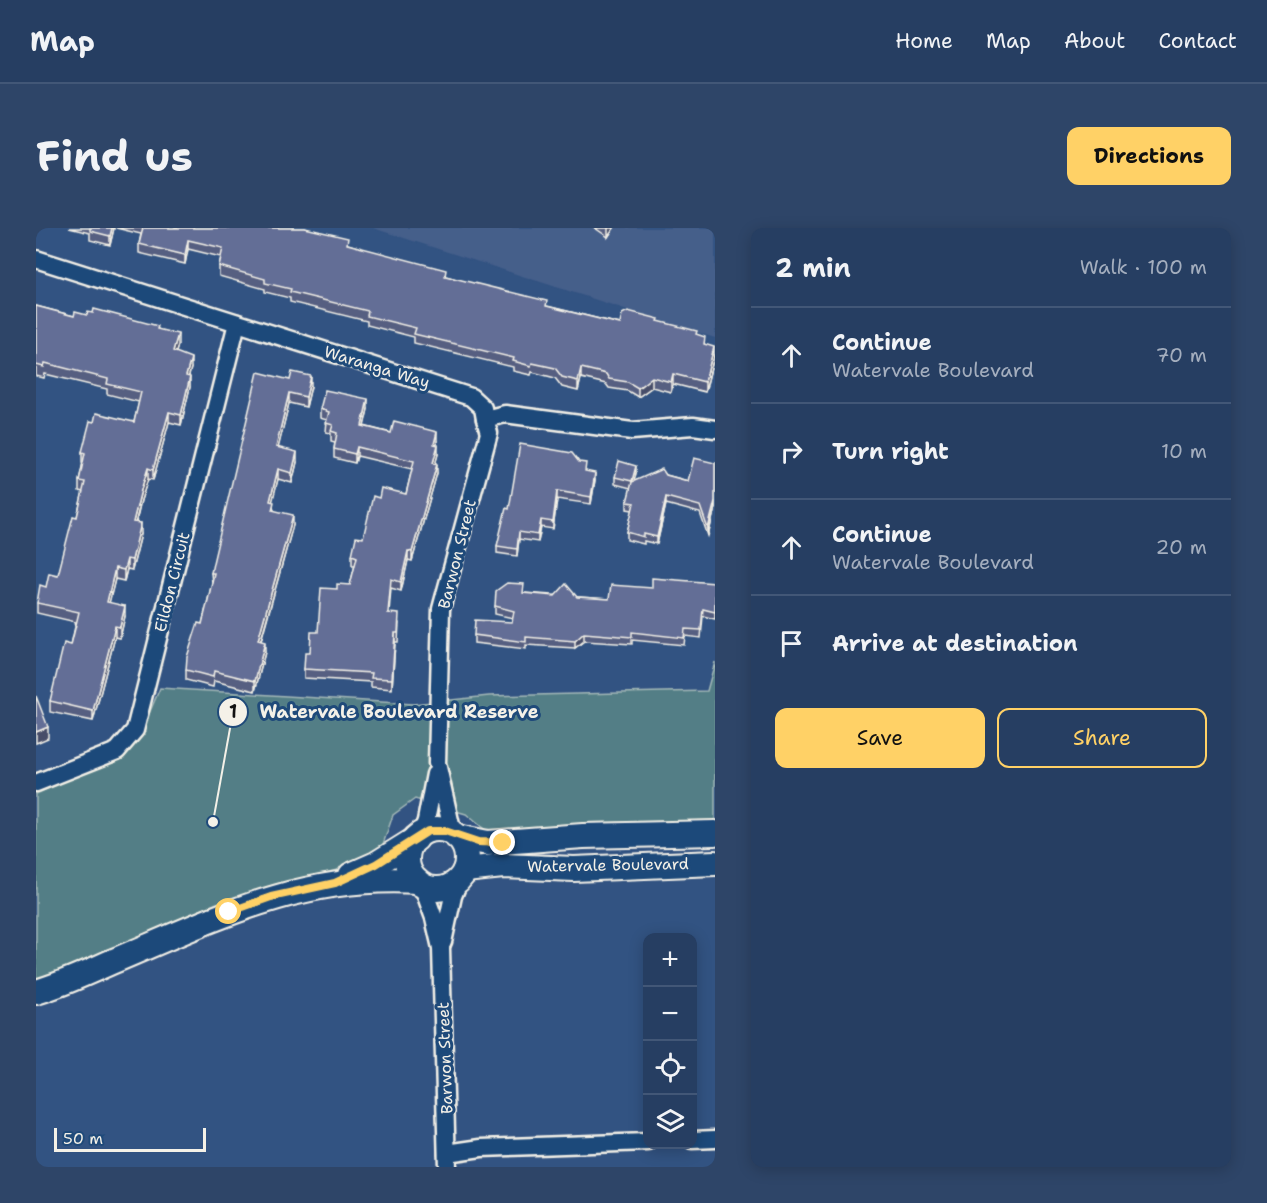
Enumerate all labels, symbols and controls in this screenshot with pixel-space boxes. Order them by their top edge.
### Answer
text: Map [30,22,95,60]
text: Home [895,27,953,55]
text: Map [986,27,1031,55]
text: About [1064,27,1125,55]
text: Contact [1158,27,1237,55]
button: Directions [1067,127,1231,185]
text: Find us [36,128,193,184]
text: 2 min [775,250,851,285]
text: Walk · 100 m [1080,254,1207,280]
text: Continue [832,328,932,357]
icon: ahead [775,339,808,372]
street label: Waranga Way [322,341,432,393]
text: 70 m [1155,342,1207,368]
text: Watervale Boulevard [832,357,1034,383]
icon: right [775,435,808,468]
text: Turn right [832,437,949,466]
text: 10 m [1161,438,1207,464]
street label: Barwon Street [433,497,481,611]
text: Continue [832,520,932,549]
street label: Eildon Circuit [149,530,195,634]
icon: ahead [775,531,808,564]
text: 20 m [1156,534,1207,560]
text: Watervale Boulevard [832,549,1034,575]
icon: arrive [775,627,808,660]
text: Arrive at destination [832,629,1078,658]
callout: Watervale Boulevard Reserve [218,694,551,730]
text: 1 [229,700,237,724]
text: Watervale Boulevard Reserve [259,700,539,724]
button: Save [775,708,985,768]
button: Share [997,708,1207,768]
route end [489,829,515,855]
street label: Watervale Boulevard [527,853,689,877]
route start [215,898,241,924]
map controls [643,933,697,1149]
button: + [643,933,697,987]
button: − [643,987,697,1041]
street label: Barwon Street [433,1002,457,1114]
button: locate [643,1041,697,1095]
button: layers [643,1095,697,1149]
scale bar [54,1125,206,1152]
text: 50 m [63,1128,103,1149]

